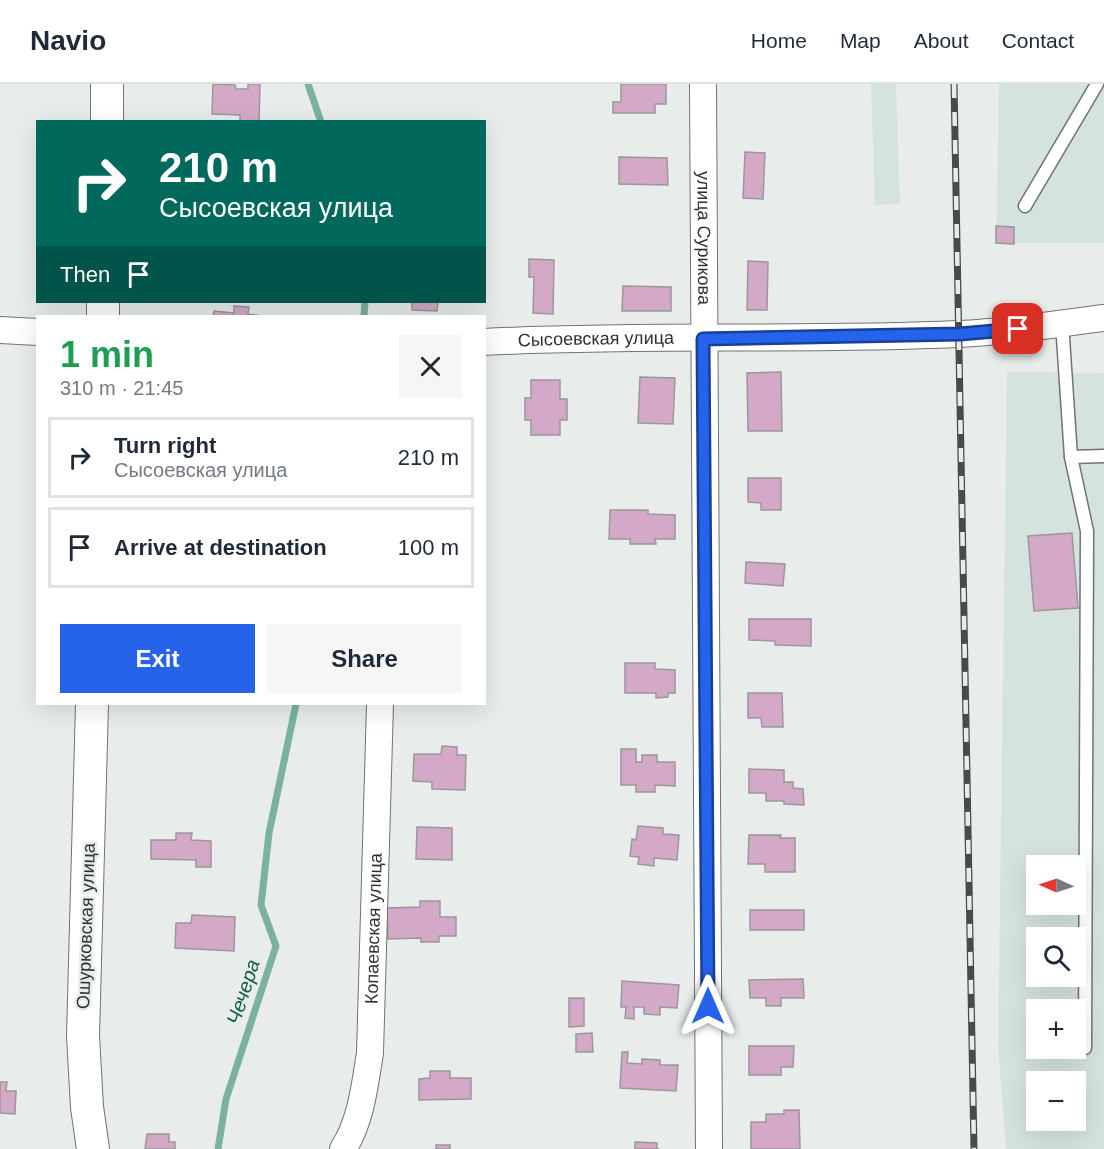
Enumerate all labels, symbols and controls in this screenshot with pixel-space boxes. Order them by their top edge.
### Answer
text: Navio [30,25,106,56]
text: Home [751,29,807,52]
text: Map [840,29,881,52]
text: About [914,29,969,52]
text: Contact [1002,29,1074,52]
icon: right [60,144,138,222]
text: 210 m [159,144,278,191]
street label: улица Сурикова [693,171,714,306]
text: Сысоевская улица [159,193,393,223]
icon: arrive [122,258,155,291]
text: Then [60,262,110,287]
pin [992,303,1043,354]
icon: arrive [1001,312,1034,345]
street label: Сысоевская улица [518,328,675,350]
text: 1 min [60,334,154,375]
button: close [399,335,462,398]
text: 310 m · 21:45 [60,377,183,399]
text: Turn right [114,433,216,458]
icon: right [63,441,96,474]
text: 210 m [398,445,459,470]
text: Сысоевская улица [114,459,287,481]
icon: arrive [63,531,96,564]
text: Arrive at destination [114,535,327,560]
text: 100 m [398,535,459,560]
button: Exit [60,624,255,693]
button: Share [267,624,462,693]
street label: Ошурковская улица [73,842,99,1009]
street label: Копаевская улица [361,852,386,1004]
north arrow [1026,855,1086,915]
map controls [1026,855,1086,1131]
button: search [1026,927,1086,987]
water label: Чечера [222,957,264,1027]
position arrow [676,974,740,1038]
button: + [1026,999,1086,1059]
button: − [1026,1071,1086,1131]

